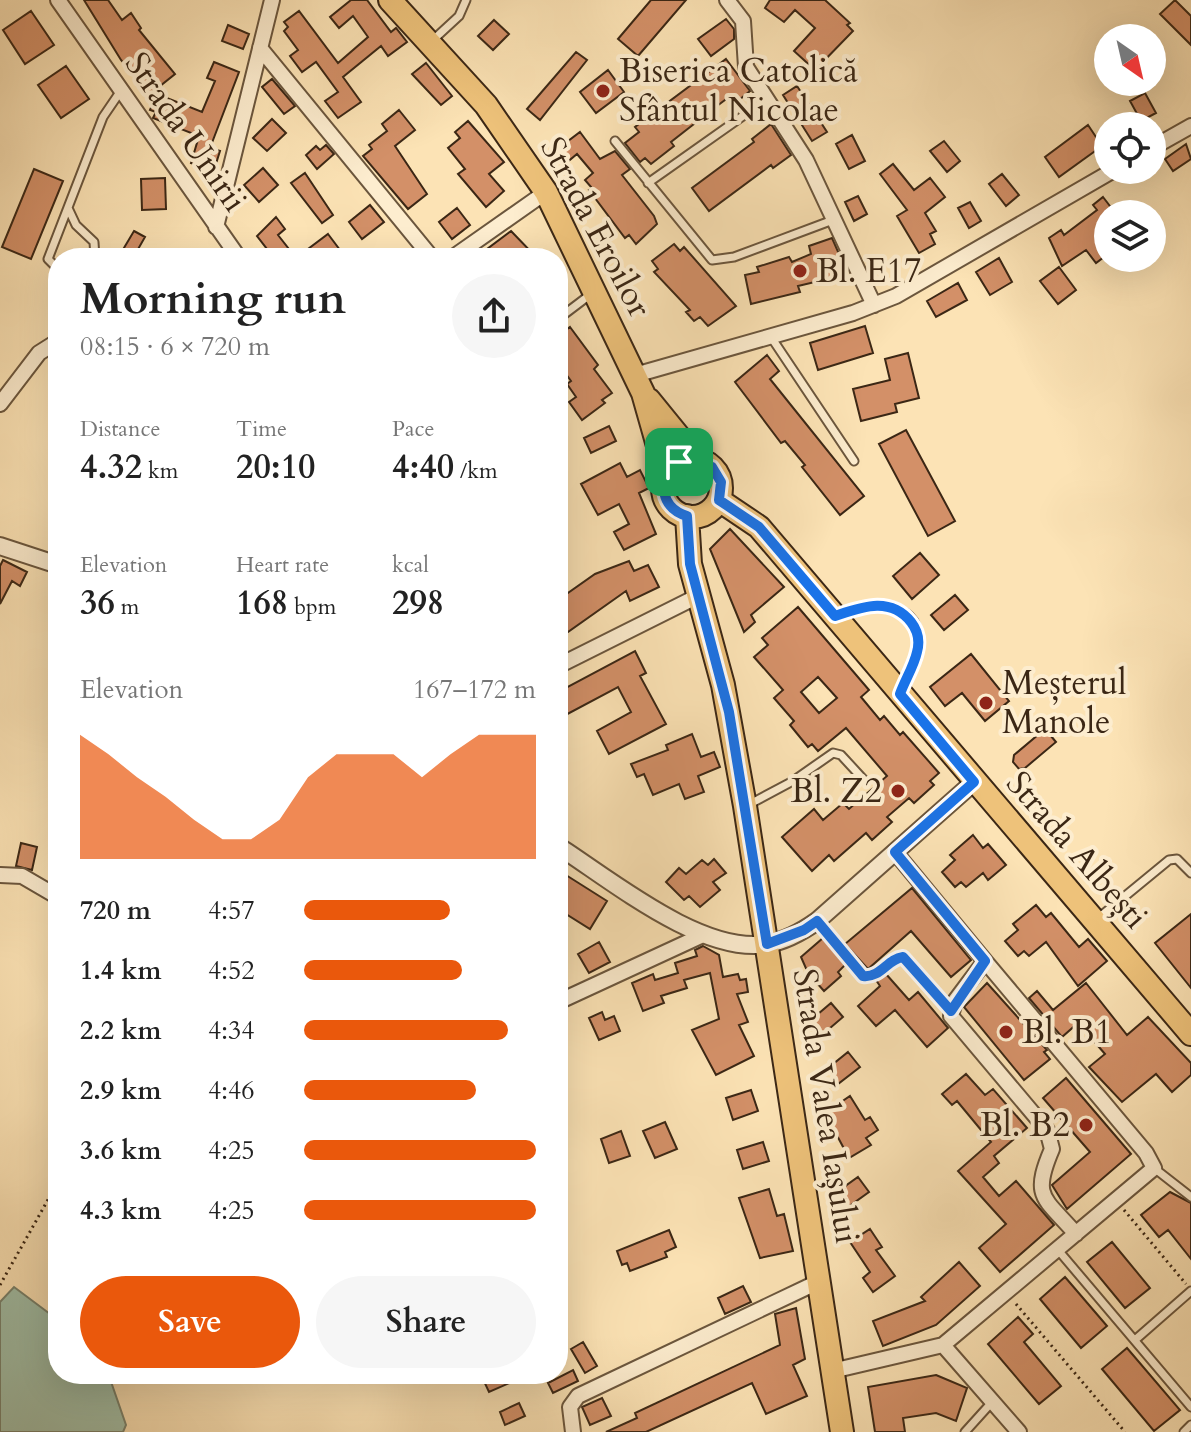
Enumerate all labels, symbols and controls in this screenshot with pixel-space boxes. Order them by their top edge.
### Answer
north arrow [1094,24,1166,96]
map controls [1094,24,1166,272]
street label: Strada Unirii [114,43,258,221]
place label: Biserica Catolică Sfântul Nicolae [619,48,858,133]
marker: Biserica Catolică Sfântul Nicolae [594,82,612,100]
button: locate [1094,112,1166,184]
street label: Strada Eroilor [529,129,663,326]
button: layers [1094,200,1166,272]
place label: Bl. E17 [816,248,921,294]
marker: Bl. E17 [791,262,809,280]
text: Morning run [80,269,346,329]
button: share [452,274,536,358]
text: 08:15 · 6 × 720 m [80,329,270,364]
text: Distance [80,414,160,444]
text: Time [236,414,287,444]
text: Pace [392,414,435,444]
pin [645,428,713,496]
icon: arrive [657,440,701,484]
text: 4.32 [80,444,142,490]
text: 20:10 [236,444,316,490]
text: 4:40 [392,444,454,490]
text: km [142,456,178,486]
text: /km [454,456,498,486]
text: Elevation [80,550,167,580]
text: Heart rate [236,550,329,580]
text: kcal [392,550,429,580]
text: 36 [80,580,115,626]
text: 168 [236,580,288,626]
text: 298 [392,580,444,626]
text: m [115,592,139,622]
text: bpm [288,592,336,622]
place label: Meșterul Manole [1002,660,1127,745]
text: Elevation [80,672,183,707]
text: 167–172 m [413,672,536,707]
marker: Meșterul Manole [977,694,995,712]
street label: Strada Albești [996,761,1158,939]
place label: Bl. Z2 [791,768,882,814]
marker: Bl. Z2 [889,782,907,800]
text: 720 m [80,893,151,928]
text: 4:57 [208,893,255,928]
text: 1.4 km [80,953,161,988]
text: 4:52 [208,953,255,988]
street label: Strada Valea Iașului [782,965,870,1247]
place label: Bl. B1 [1022,1009,1112,1055]
text: 2.2 km [80,1013,161,1048]
text: 4:34 [208,1013,255,1048]
marker: Bl. B1 [997,1023,1015,1041]
text: 2.9 km [80,1073,161,1108]
text: 4:46 [208,1073,255,1108]
place label: Bl. B2 [980,1102,1070,1148]
marker: Bl. B2 [1077,1116,1095,1134]
text: 3.6 km [80,1133,161,1168]
text: 4:25 [208,1133,255,1168]
text: 4.3 km [80,1193,161,1228]
text: 4:25 [208,1193,255,1228]
button: Save [80,1276,300,1368]
button: Share [316,1276,536,1368]

